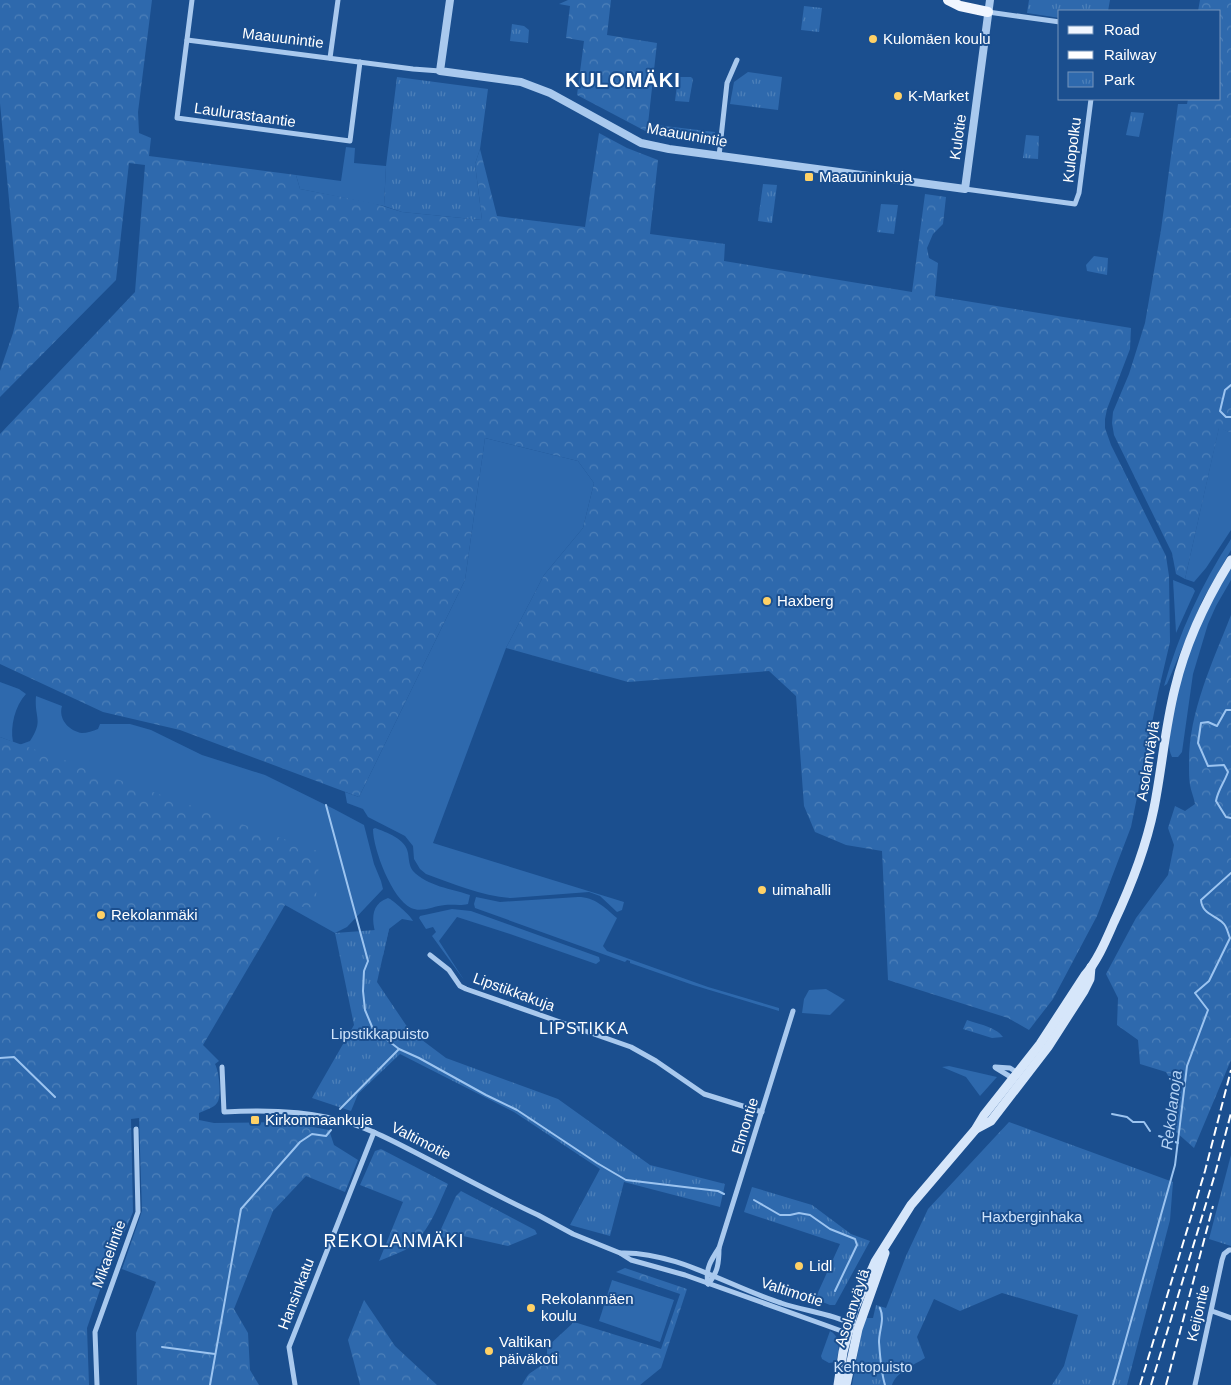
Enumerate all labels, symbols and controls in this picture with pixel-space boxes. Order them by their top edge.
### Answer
legend [1058,10,1221,100]
text: Road [1104,21,1140,38]
street label: Maauunintie [241,24,325,51]
place label: Kulomäen koulu [883,30,991,47]
marker: Kulomäen koulu [867,33,879,45]
text: Railway [1104,46,1157,63]
district label: KULOMÄKI [565,69,681,91]
text: Park [1104,71,1135,88]
place label: K-Market [908,87,970,104]
marker: K-Market [892,90,904,102]
street label: Laulurastaantie [193,99,297,130]
street label: Kulotie [946,113,969,161]
street label: Kulopolku [1059,116,1084,184]
street label: Maauunintie [645,119,729,150]
place label: Maauuninkuja [819,168,913,185]
marker: Maauuninkuja [803,171,815,183]
place label: Haxberg [777,592,834,609]
marker: Haxberg [761,595,773,607]
street label: Asolanväylä [1133,719,1162,802]
place label: uimahalli [772,881,831,898]
marker: uimahalli [756,884,768,896]
place label: Rekolanmäki [111,906,198,923]
marker: Rekolanmäki [95,909,107,921]
street label: Lipstikkakuja [471,969,558,1014]
district label: LIPSTIKKA [539,1020,629,1037]
park label: Lipstikkapuisto [331,1025,429,1042]
water label: Rekolanoja [1158,1069,1185,1151]
street label: Elmontie [728,1095,761,1156]
place label: Kirkonmaankuja [265,1111,373,1128]
marker: Kirkonmaankuja [249,1114,261,1126]
street label: Valtimotie [389,1118,454,1163]
park label: Haxberginhaka [982,1208,1083,1225]
street label: Mikaelintie [88,1218,129,1290]
district label: REKOLANMÄKI [323,1231,465,1251]
street label: Hansinkatu [274,1256,317,1332]
place label: Lidl [809,1257,832,1274]
marker: Lidl [793,1260,805,1272]
street label: Asolanväylä [831,1266,872,1349]
street label: Valtimotie [759,1273,826,1310]
street label: Keijontie [1183,1283,1212,1343]
place label: Rekolanmäen koulu [541,1290,634,1324]
marker: Rekolanmäen koulu [525,1302,537,1314]
place label: Valtikan päiväkoti [499,1333,558,1367]
marker: Valtikan päiväkoti [483,1345,495,1357]
park label: Kehtopuisto [833,1358,913,1375]

